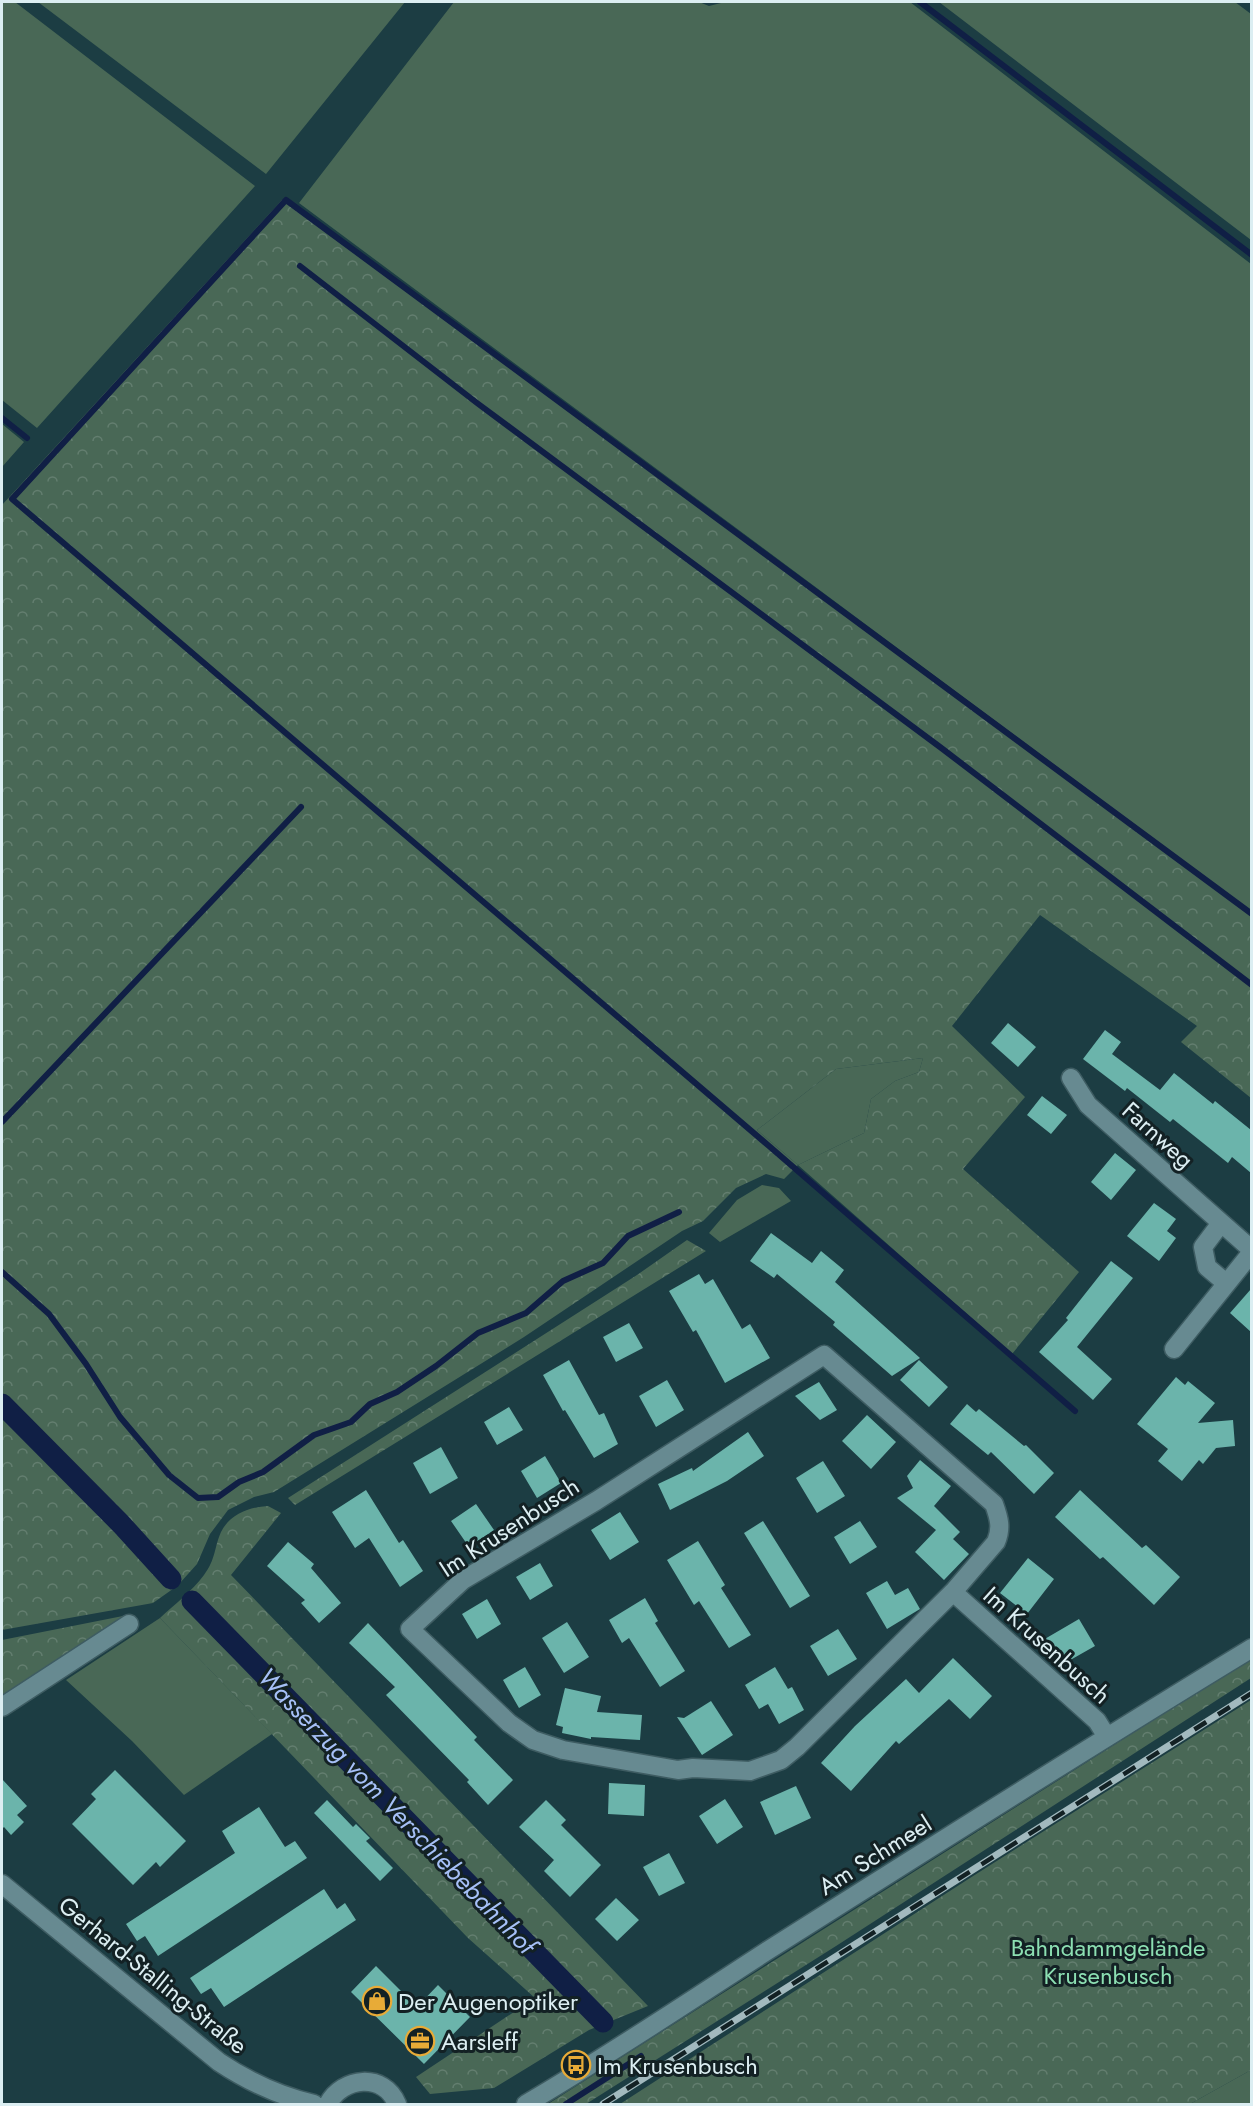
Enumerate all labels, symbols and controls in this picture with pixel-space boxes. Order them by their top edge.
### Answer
street label: Farnweg [1115,1093,1201,1177]
street label: Im Krusenbusch [432,1469,586,1585]
street label: Im Krusenbusch [976,1578,1118,1712]
water label: Wasserzug vom Verschiebebahnhof [249,1659,547,1966]
street label: Am Schmeel [811,1806,939,1904]
street label: Gerhard-Stalling-Straße [51,1888,255,2062]
park label: Bahndammgelände Krusenbusch [1011,1930,1205,1993]
place label: Der Augenoptiker [398,1984,579,2019]
shop icon: Der Augenoptiker [361,1985,393,2017]
place label: Aarsleff [441,2024,519,2059]
office icon: Aarsleff [404,2025,436,2057]
place label: Im Krusenbusch [597,2048,758,2083]
bus stop icon: Im Krusenbusch [560,2049,592,2081]

